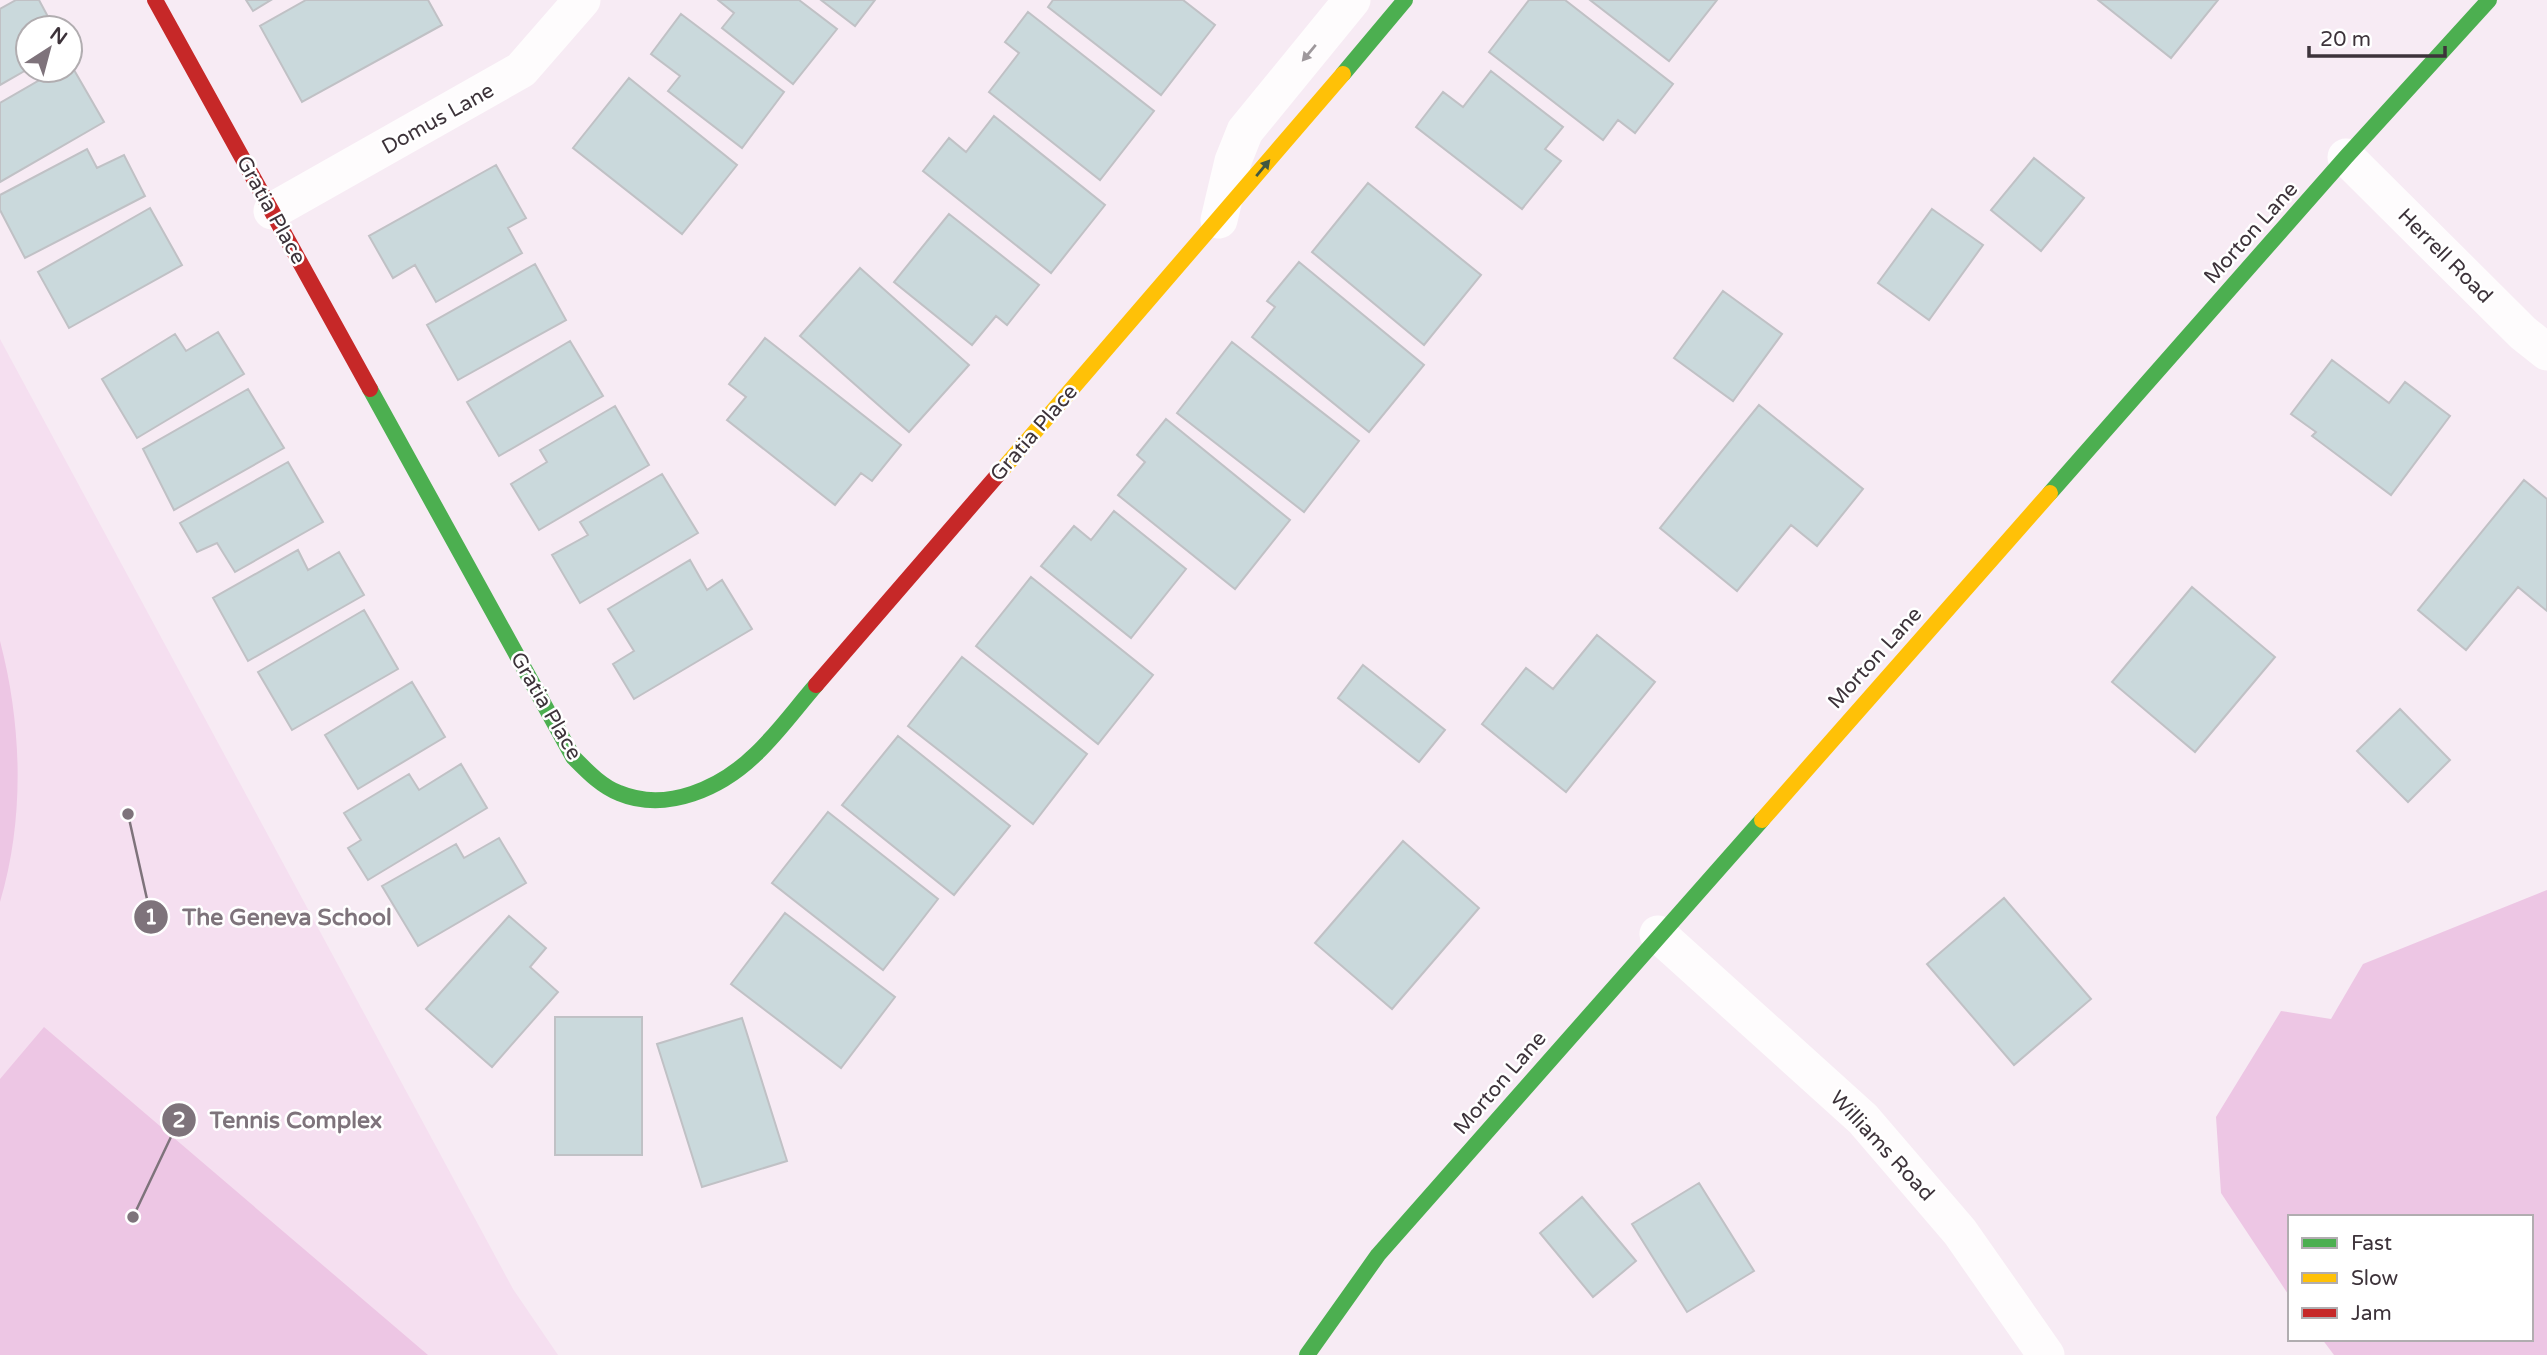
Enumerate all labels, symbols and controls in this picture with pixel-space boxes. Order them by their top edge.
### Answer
north arrow [14,14,84,84]
scale bar [2309,14,2446,58]
text: N [46,23,71,49]
text: 20 m [2320,27,2371,52]
one-way arrow [1301,43,1316,61]
street label: Domus Lane [378,78,498,160]
street label: Gratia Place [231,151,311,269]
one-way arrow [1255,159,1270,176]
street label: Morton Lane [2199,177,2303,289]
street label: Herrell Road [2392,203,2498,309]
street label: Gratia Place [985,379,1083,486]
street label: Morton Lane [1823,602,1927,714]
street label: Gratia Place [505,648,587,764]
callout: The Geneva School [133,895,406,939]
text: The Geneva School [181,904,392,932]
text: 1 [144,905,158,930]
street label: Morton Lane [1448,1026,1552,1140]
street label: Williams Road [1825,1086,1939,1206]
callout: Tennis Complex [161,1098,397,1142]
text: Tennis Complex [209,1107,382,1135]
text: 2 [172,1108,186,1133]
legend [2288,1215,2533,1341]
text: Fast [2351,1231,2392,1256]
text: Slow [2351,1266,2399,1291]
text: Jam [2351,1301,2392,1326]

